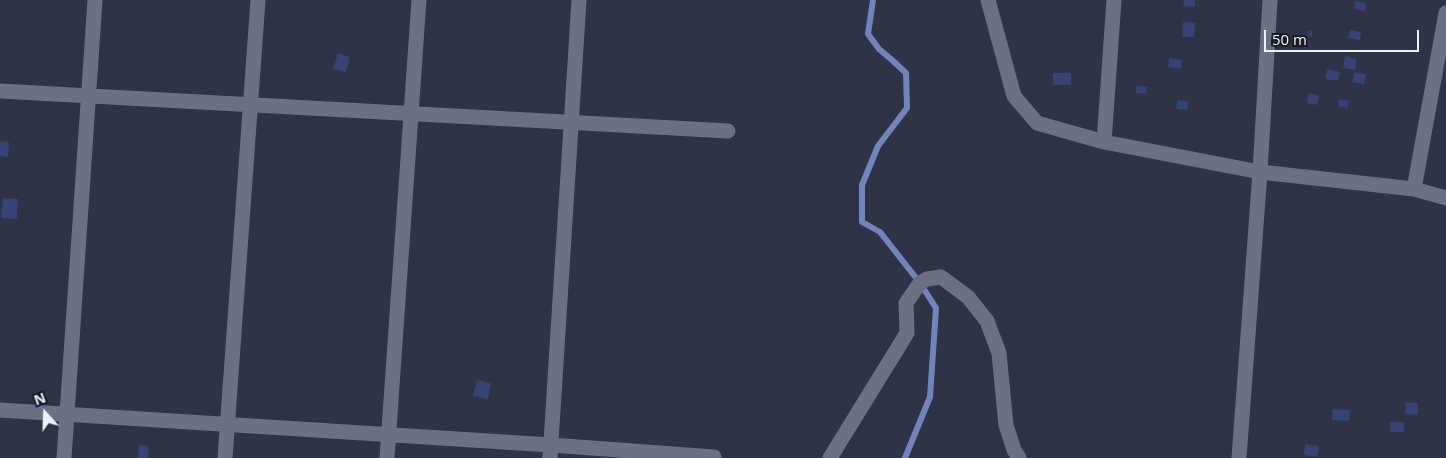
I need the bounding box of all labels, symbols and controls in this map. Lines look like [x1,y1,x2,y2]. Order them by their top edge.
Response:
scale bar [1266,20,1421,52]
text: 50 m [1272,29,1307,49]
north arrow [20,388,70,438]
text: N [31,388,48,409]

